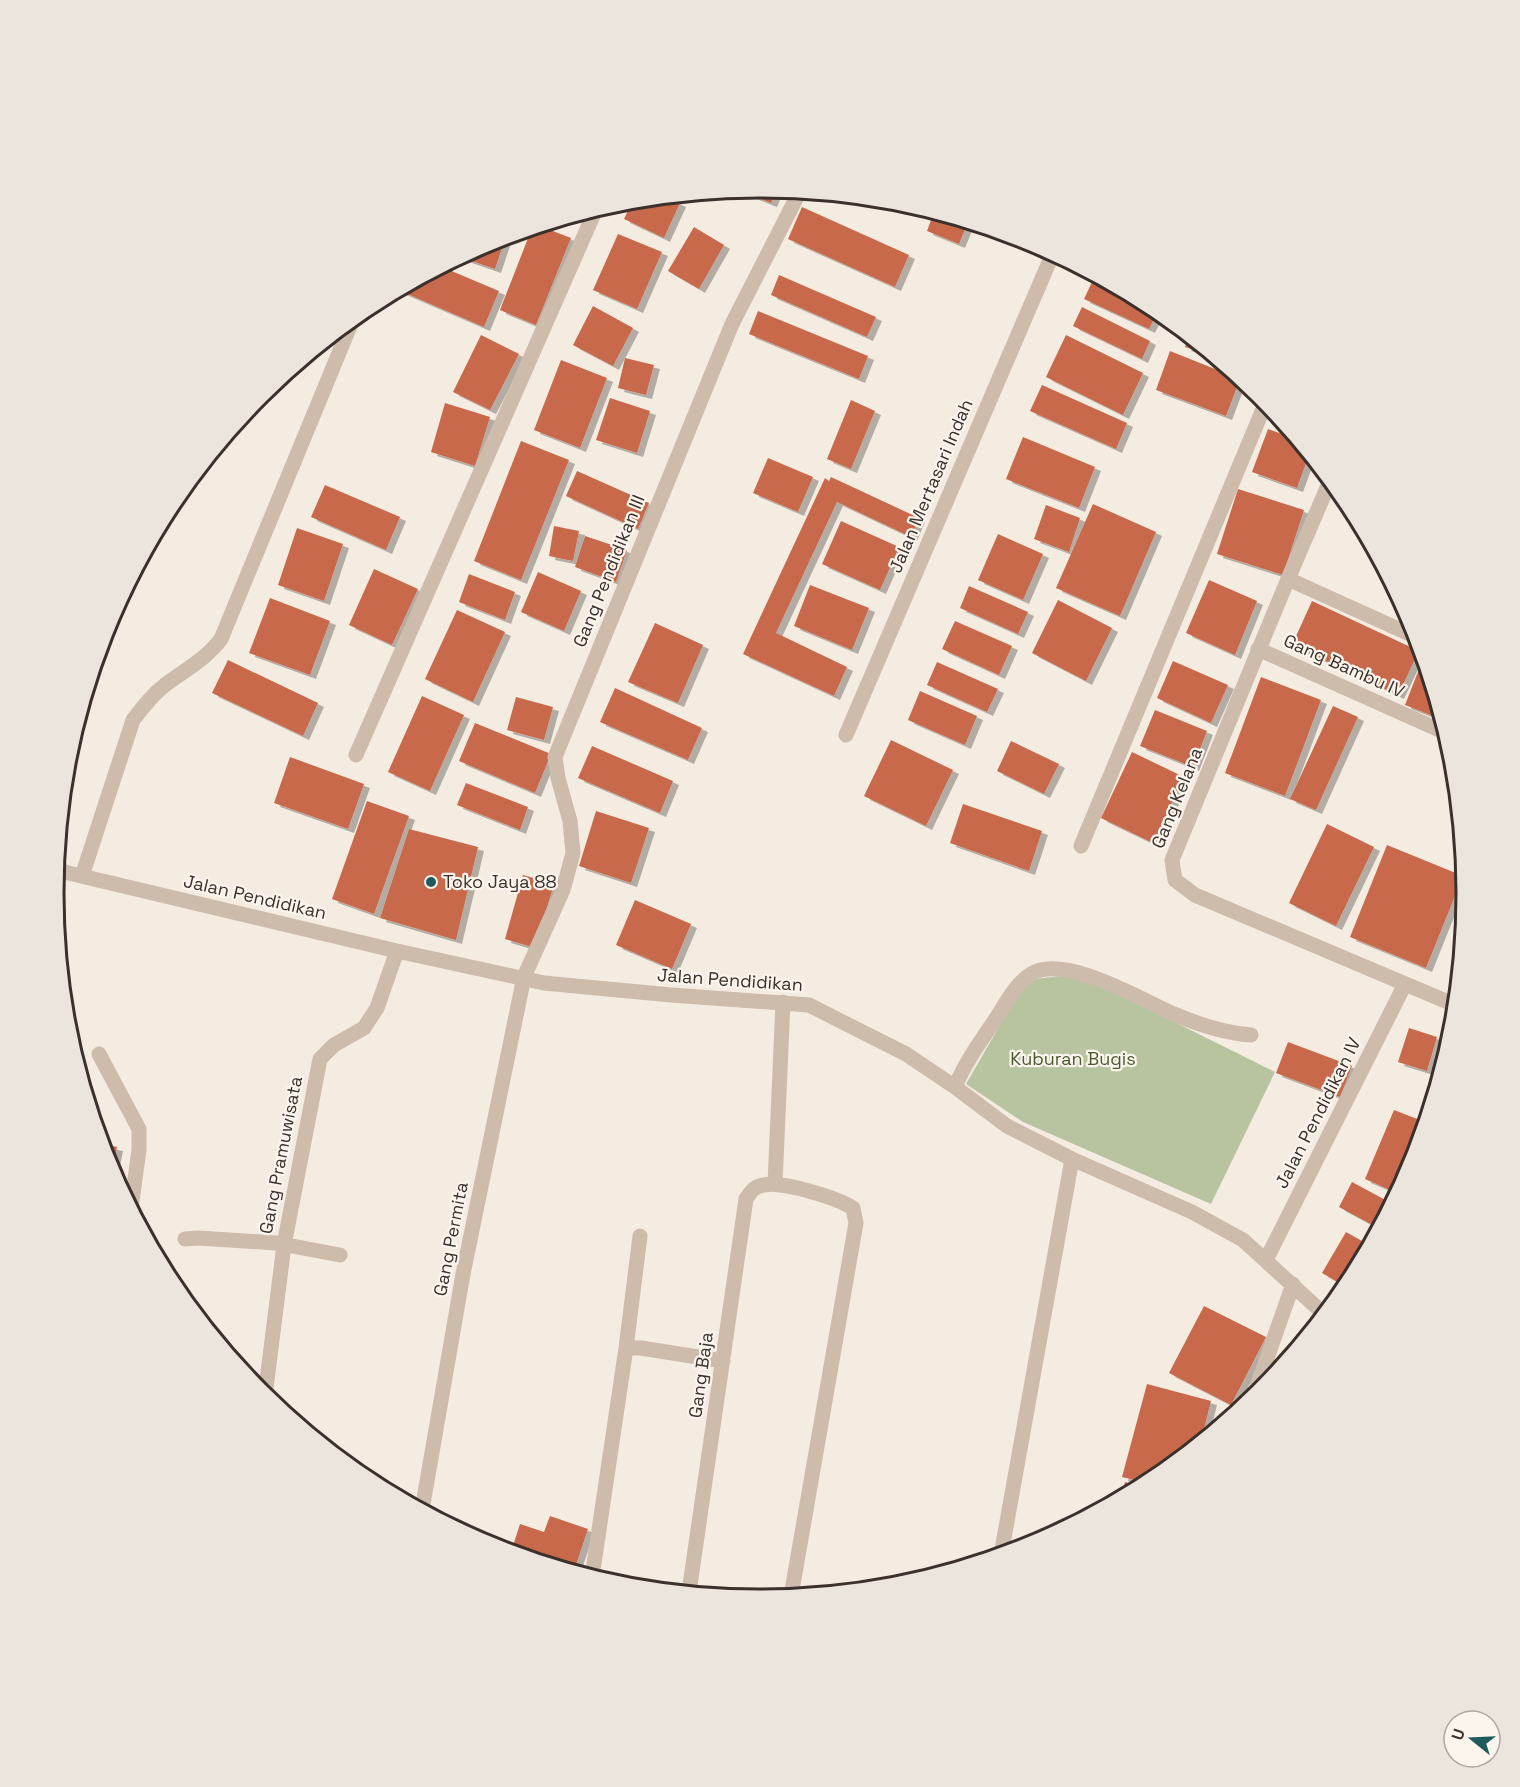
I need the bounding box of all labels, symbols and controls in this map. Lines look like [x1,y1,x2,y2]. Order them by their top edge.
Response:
street label: Jalan Mertasari Indah [884,395,978,576]
street label: Gang Pendidikan III [567,491,650,650]
street label: Gang Bambu IV [1280,629,1408,702]
street label: Gang Kelana [1146,744,1207,852]
street label: Jalan Pendidikan [181,869,329,924]
place label: Toko Jaya 88 [443,870,557,893]
marker: Toko Jaya 88 [424,875,438,889]
street label: Jalan Pendidikan [656,963,804,996]
street label: Jalan Pendidikan IV [1270,1033,1366,1192]
park label: Kuburan Bugis [1010,1047,1136,1070]
street label: Gang Pramuwisata [254,1074,307,1236]
street label: Gang Permita [428,1180,473,1298]
street label: Gang Baja [683,1331,718,1419]
north arrow [1442,1709,1502,1769]
text: U [1447,1726,1470,1743]

